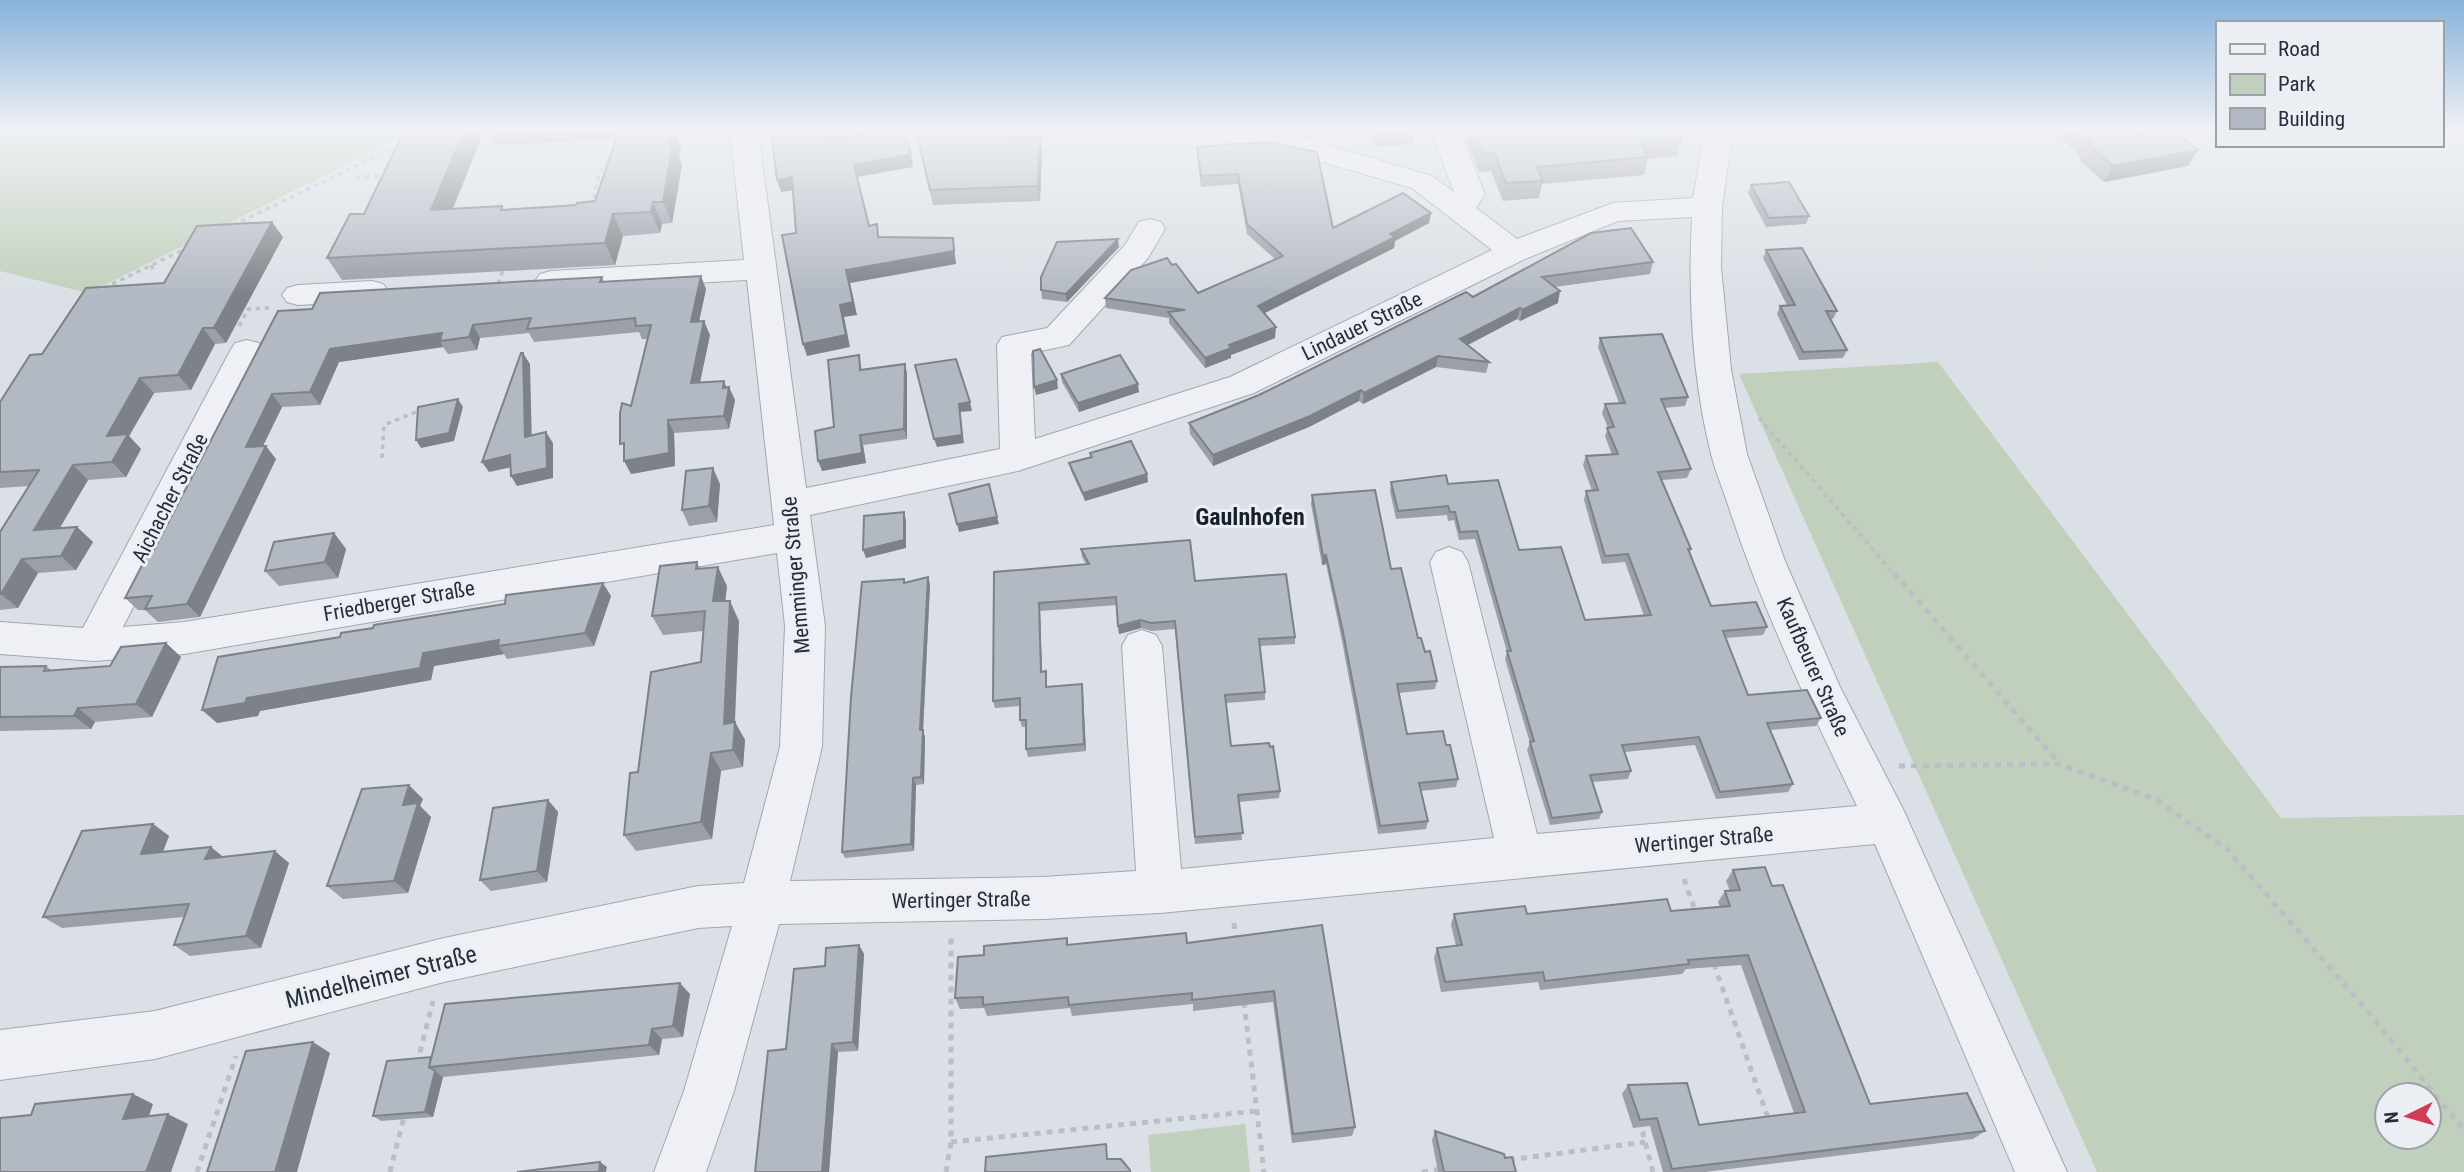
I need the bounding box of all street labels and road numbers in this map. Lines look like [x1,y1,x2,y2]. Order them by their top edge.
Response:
street label: Lindauer Straße [1298,287,1426,365]
street label: Aichacher Straße [127,429,213,567]
street label: Memminger Straße [777,495,815,655]
street label: Friedberger Straße [322,576,477,626]
street label: Kaufbeurer Straße [1772,594,1855,740]
street label: Wertinger Straße [1634,822,1774,858]
street label: Wertinger Straße [891,887,1031,913]
street label: Mindelheimer Straße [282,940,480,1014]

